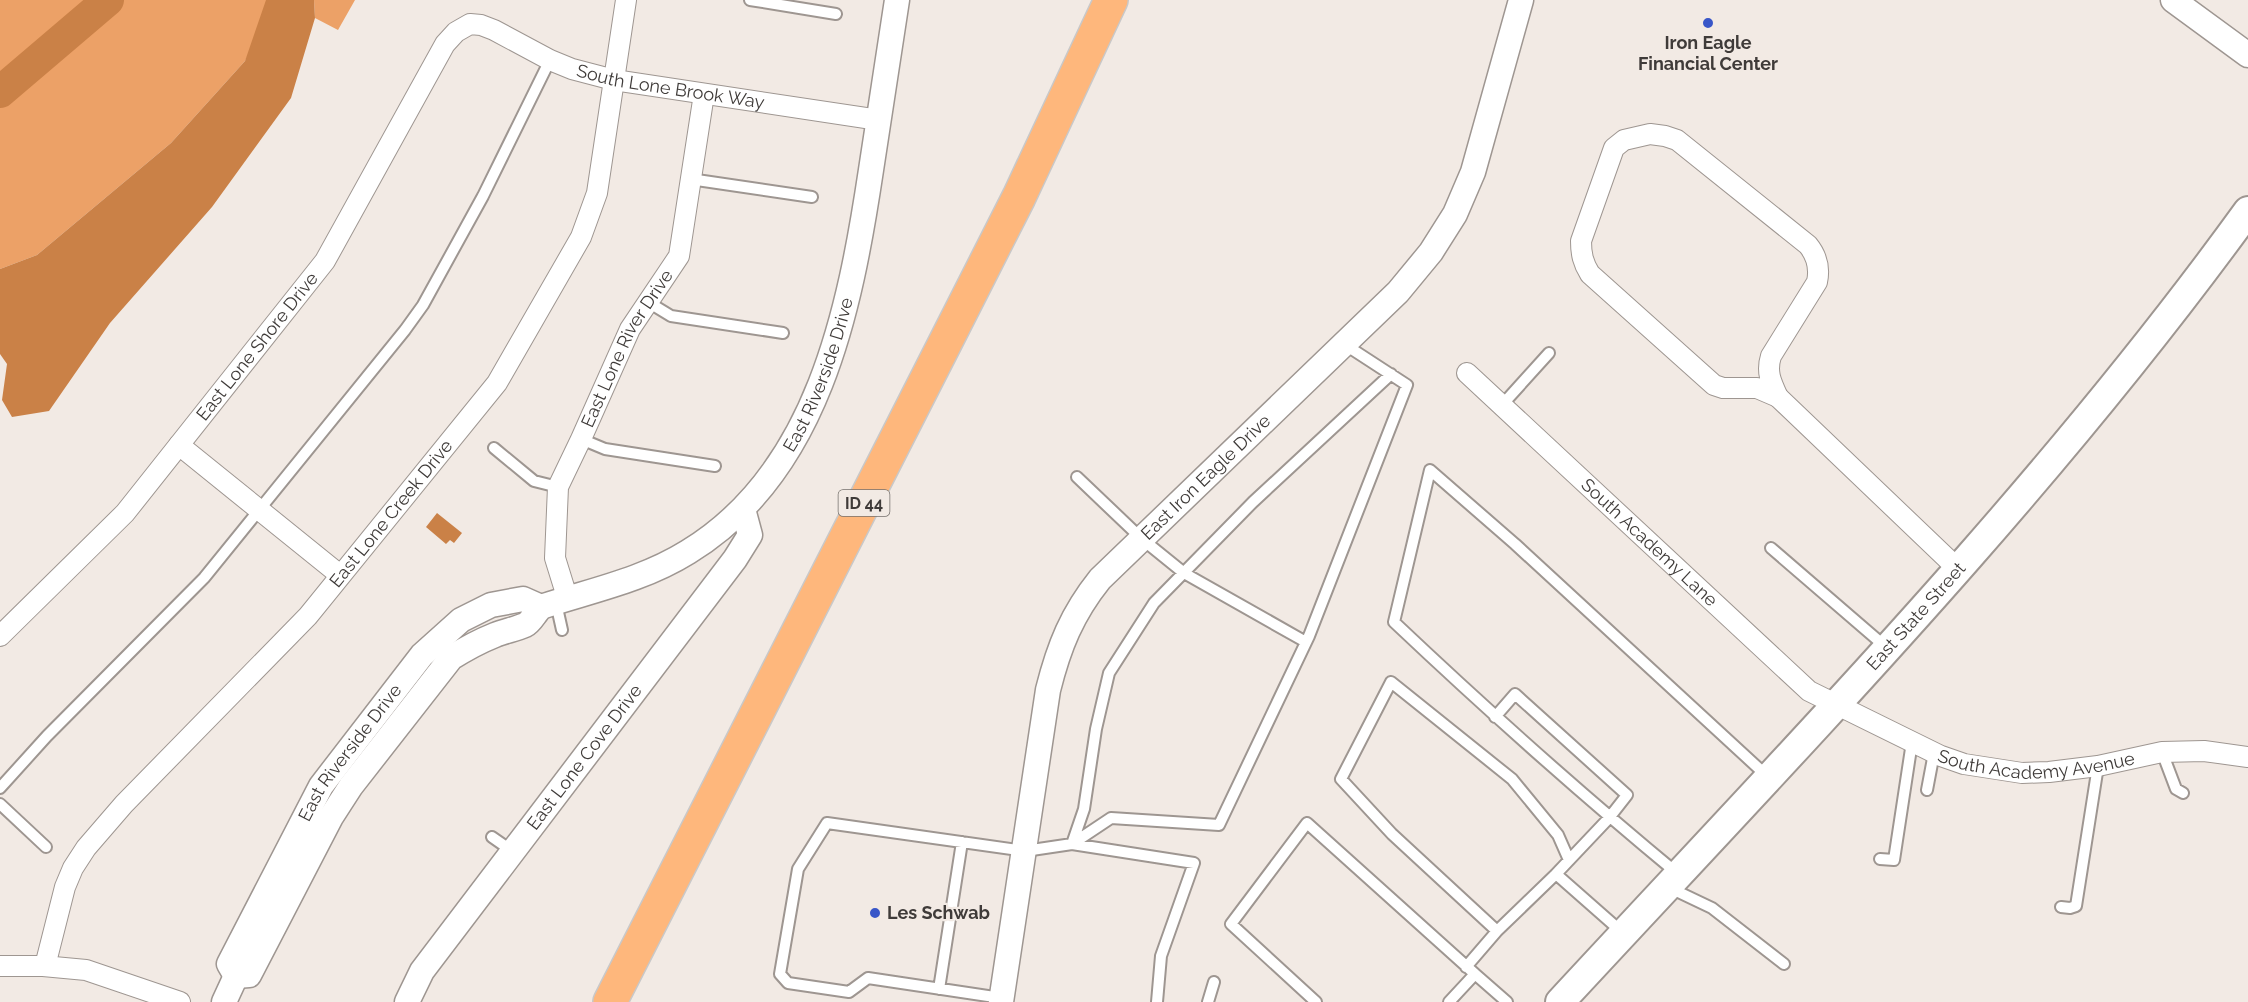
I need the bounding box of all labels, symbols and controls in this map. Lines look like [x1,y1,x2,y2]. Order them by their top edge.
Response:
marker: Iron Eagle Financial Center [1701,16,1715,30]
place label: Iron Eagle Financial Center [1638,32,1778,74]
street label: South Lone Brook Way [574,60,766,113]
street label: East Lone River Drive [577,265,677,430]
street label: East Lone Shore Drive [192,268,322,424]
street label: East Riverside Drive [778,295,857,455]
street label: East Iron Eagle Drive [1136,410,1275,544]
street label: East Lone Creek Drive [325,435,457,591]
street label: South Academy Lane [1577,474,1722,611]
road number: ID 44 [838,490,890,516]
street label: East State Street [1862,558,1969,674]
street label: East Riverside Drive [294,679,406,825]
street label: East Lone Cove Drive [522,680,646,834]
street label: South Academy Avenue [1935,745,2137,783]
place label: Les Schwab [887,902,990,923]
marker: Les Schwab [868,906,882,920]

